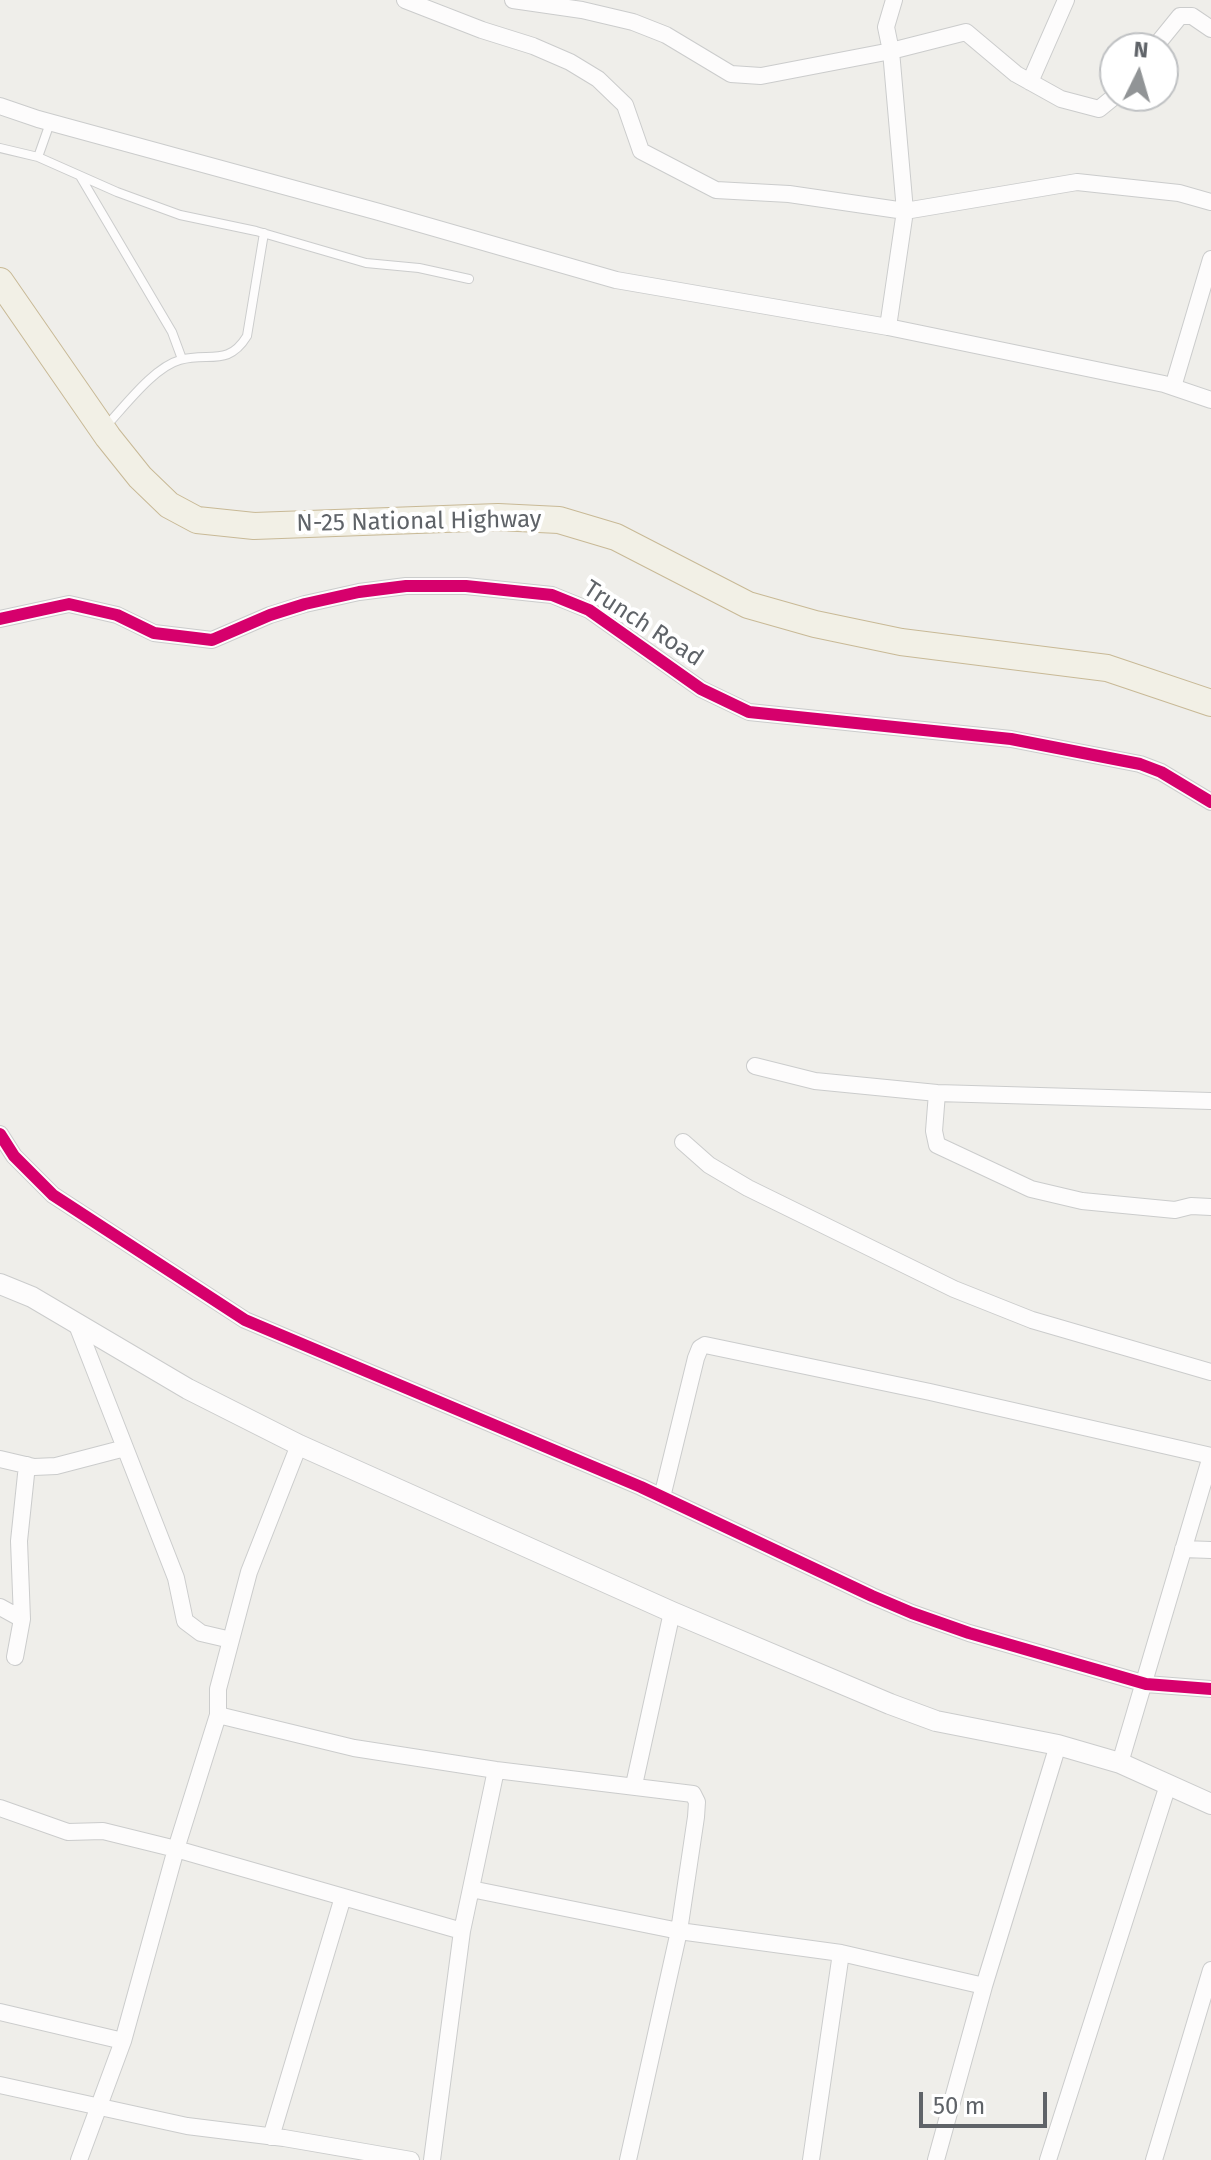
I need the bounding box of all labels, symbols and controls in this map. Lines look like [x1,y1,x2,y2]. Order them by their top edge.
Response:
north arrow [1099,32,1179,112]
text: N [1133,36,1149,64]
street label: N-25 National Highway [296,505,542,539]
street label: Trunch Road [578,575,708,673]
scale bar [923,2076,1051,2126]
text: 50 m [933,2092,985,2120]

